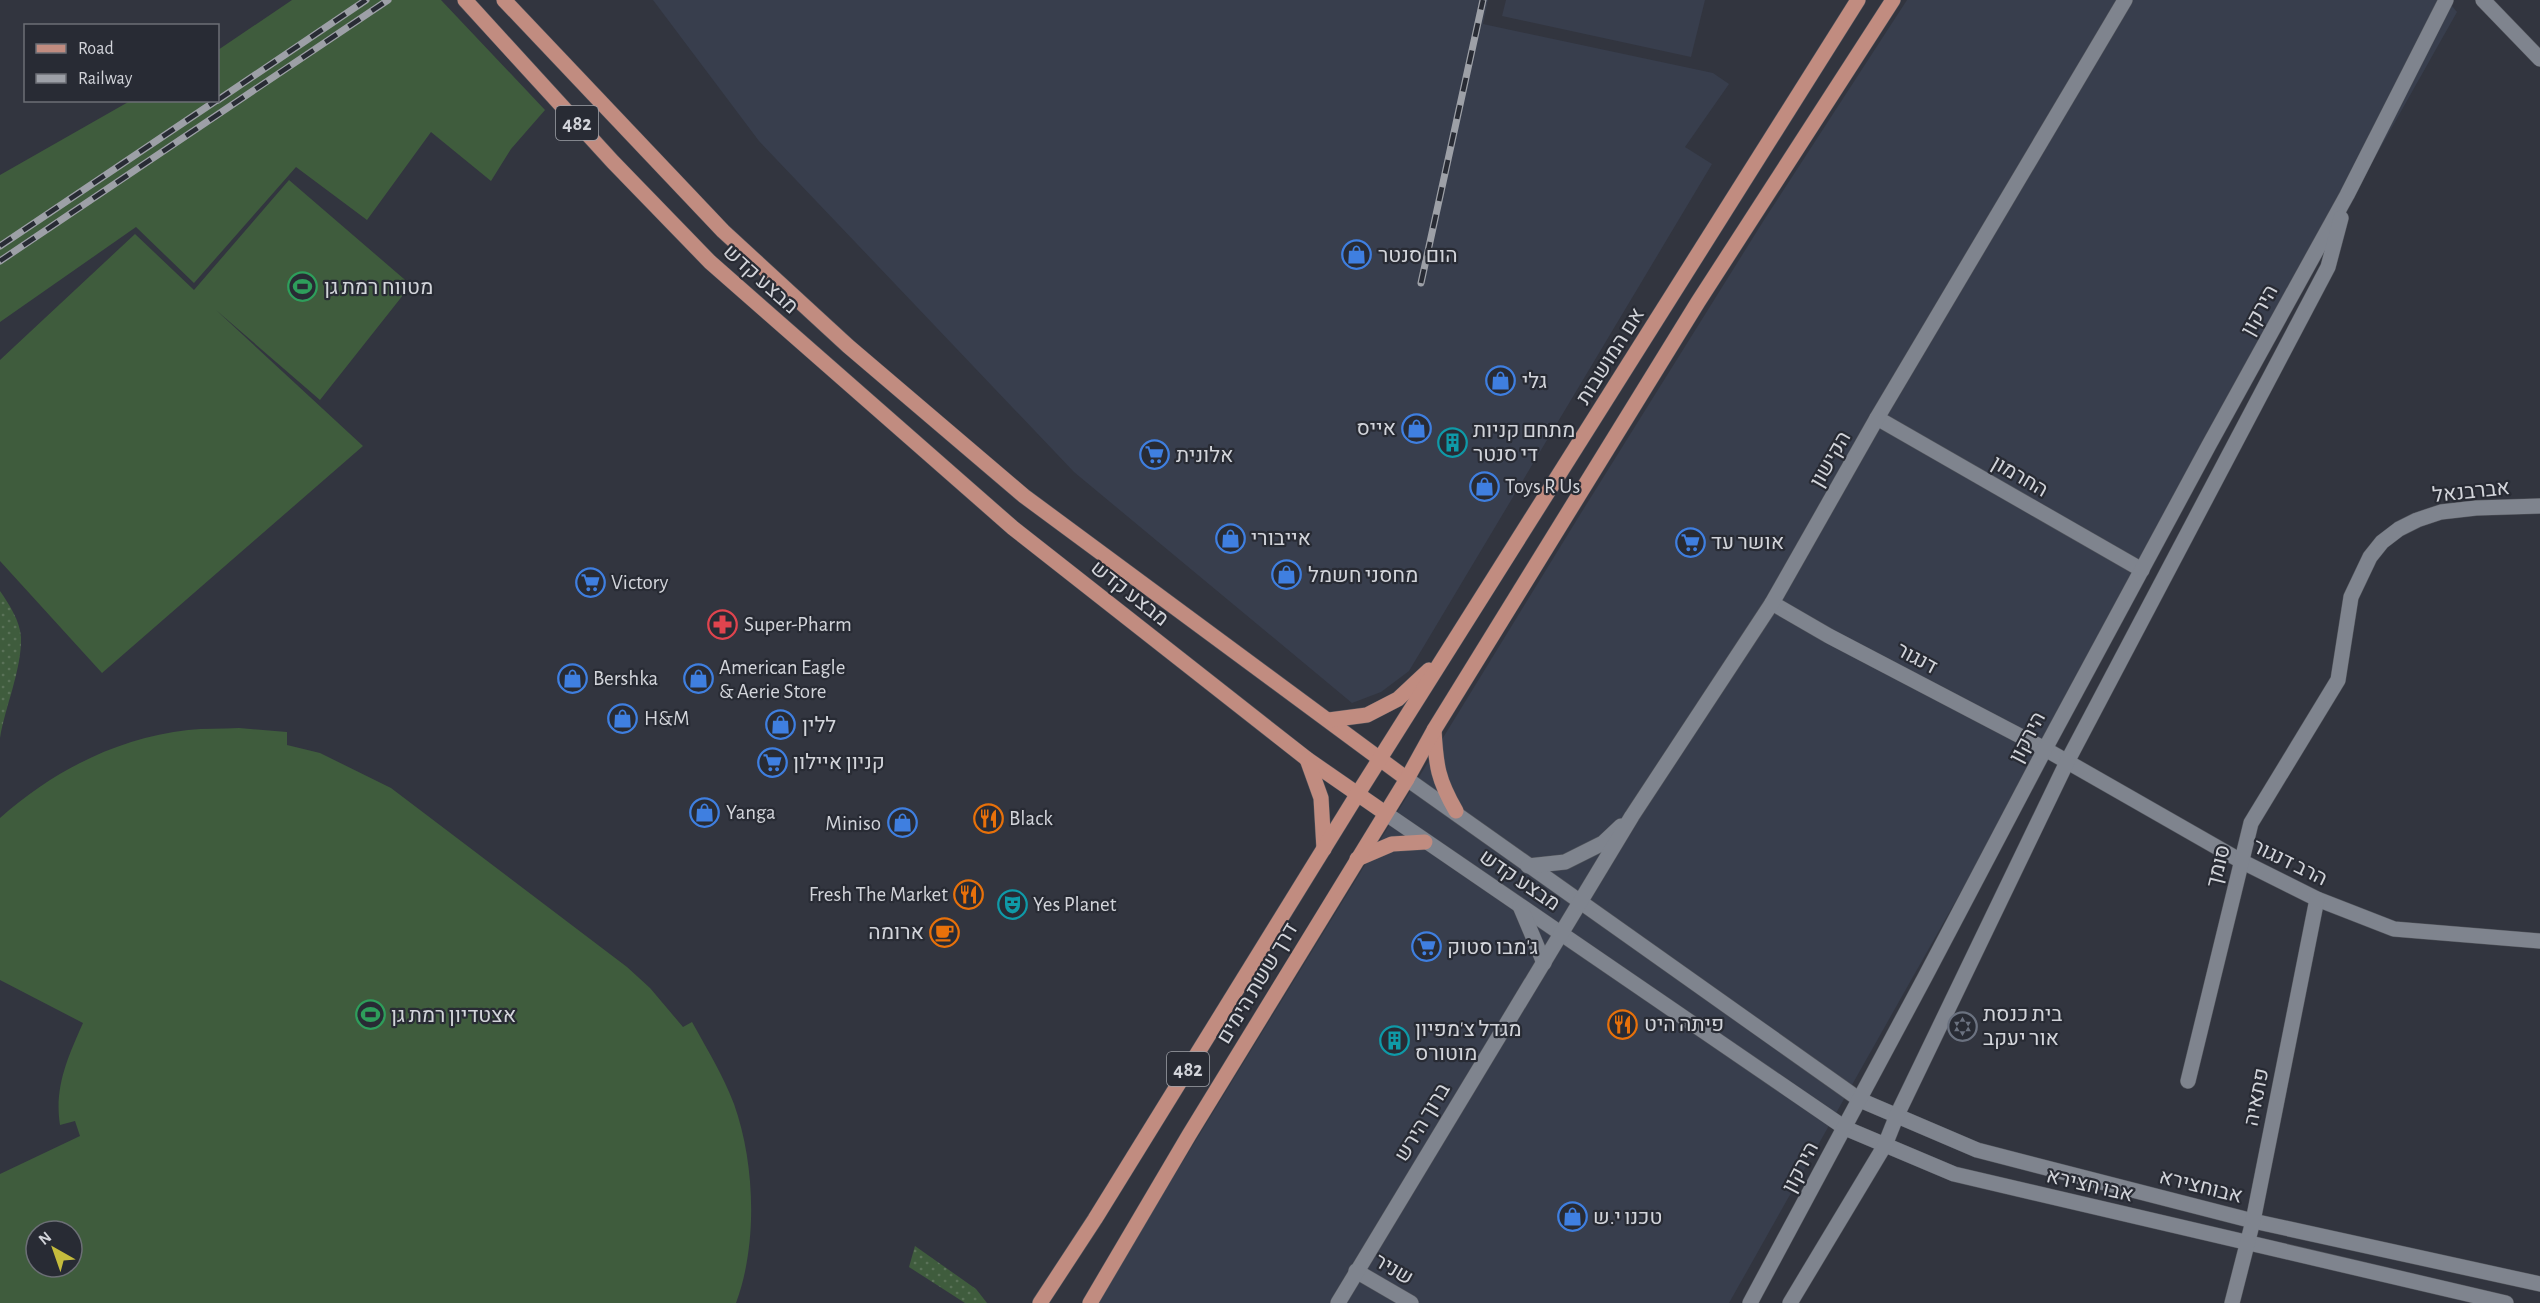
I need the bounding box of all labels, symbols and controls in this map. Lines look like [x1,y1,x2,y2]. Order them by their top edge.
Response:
legend [24,24,219,102]
text: Road [78,40,114,58]
text: Railway [78,70,133,88]
road number: 482 [556,106,598,140]
shop icon: הום סנטר [1341,239,1373,271]
street label: מבצע קדש [719,241,802,318]
place label: הום סנטר [1378,245,1458,266]
sports icon: מטווח רמת גן [287,271,319,303]
place label: מטווח רמת גן [324,277,433,298]
street label: הירקון [2237,281,2282,339]
street label: אם המושבות [1573,304,1648,408]
shop icon: גלי [1485,365,1517,397]
place label: גלי [1522,371,1547,392]
shop icon: אייס [1401,412,1433,444]
place label: אייס [1356,418,1396,439]
place label: מתחם קניות די סנטר [1473,420,1575,465]
building icon: מתחם קניות די סנטר [1436,426,1468,458]
street label: הקישון [1806,428,1855,491]
supermarket icon: אלונית [1139,439,1171,471]
place label: אלונית [1176,445,1234,466]
street label: החרמון [1988,452,2051,501]
shop icon: Toys R Us [1468,470,1500,502]
place label: Toys R Us [1505,476,1580,497]
street label: אברבנאל [2431,477,2511,506]
shop icon: אייבורי [1214,522,1246,554]
supermarket icon: אושר עד [1674,526,1706,558]
place label: אייבורי [1251,528,1311,549]
place label: אושר עד [1711,532,1784,553]
street label: מבצע קדש [1087,557,1172,630]
shop icon: מחסני חשמל [1271,559,1303,591]
place label: מחסני חשמל [1308,565,1418,586]
supermarket icon: Victory [574,566,606,598]
place label: Victory [611,572,669,593]
pharmacy icon: Super-Pharm [707,608,739,640]
place label: Super-Pharm [744,614,852,635]
street label: דנגור [1893,639,1941,678]
place label: American Eagle & Aerie Store [719,657,845,702]
shop icon: Bershka [556,662,588,694]
shop icon: American Eagle & Aerie Store [682,663,714,695]
place label: Bershka [593,668,658,689]
shop icon: H&M [607,702,639,734]
place label: H&M [644,708,690,729]
street label: הירקון [2005,708,2049,766]
shop icon: ללין [765,709,797,741]
place label: ללין [802,715,836,736]
supermarket icon: קניון איילון [756,746,788,778]
place label: קניון איילון [793,752,885,773]
shop icon: Yanga [689,796,721,828]
place label: Yanga [726,802,776,823]
restaurant icon: Black [972,802,1004,834]
shop icon: Miniso [886,807,918,839]
place label: Black [1009,808,1053,829]
place label: Miniso [825,813,881,834]
street label: הרב דנגור [2249,835,2330,890]
street label: סומך [2203,843,2234,890]
street label: מבצע קדש [1476,846,1564,915]
restaurant icon: Fresh The Market [953,878,985,910]
place label: Fresh The Market [809,884,948,905]
theatre icon: Yes Planet [996,888,1028,920]
place label: Yes Planet [1033,894,1117,915]
cafe icon: ארומה [929,916,961,948]
street label: דרך ששת הימים [1213,919,1302,1047]
place label: ארומה [868,922,924,943]
supermarket icon: ג'מבו סטוק [1410,931,1442,963]
place label: ג'מבו סטוק [1447,937,1538,958]
sports icon: אצטדיון רמת גן [354,999,386,1031]
place label: בית כנסת אור יעקב [1983,1004,2062,1049]
place label: אצטדיון רמת גן [391,1005,516,1026]
restaurant icon: פיתה היט [1607,1008,1639,1040]
synagogue icon: בית כנסת אור יעקב [1946,1010,1978,1042]
place label: פיתה היט [1644,1014,1724,1035]
place label: מגדל צ'מפיון מוטורס [1415,1019,1522,1064]
building icon: מגדל צ'מפיון מוטורס [1378,1025,1410,1057]
road number: 482 [1167,1052,1209,1086]
street label: פתאיה [2241,1066,2272,1128]
street label: ברוך הירש [1391,1080,1454,1165]
street label: הירקון [1778,1138,1822,1196]
street label: אבו חצירא [2044,1165,2135,1206]
street label: אבוחצירא [2157,1166,2245,1207]
shop icon: טכנו י.ש [1556,1201,1588,1233]
place label: טכנו י.ש [1593,1207,1662,1228]
north arrow [24,1219,84,1279]
text: N [36,1229,54,1248]
street label: שניר [1371,1250,1417,1289]

